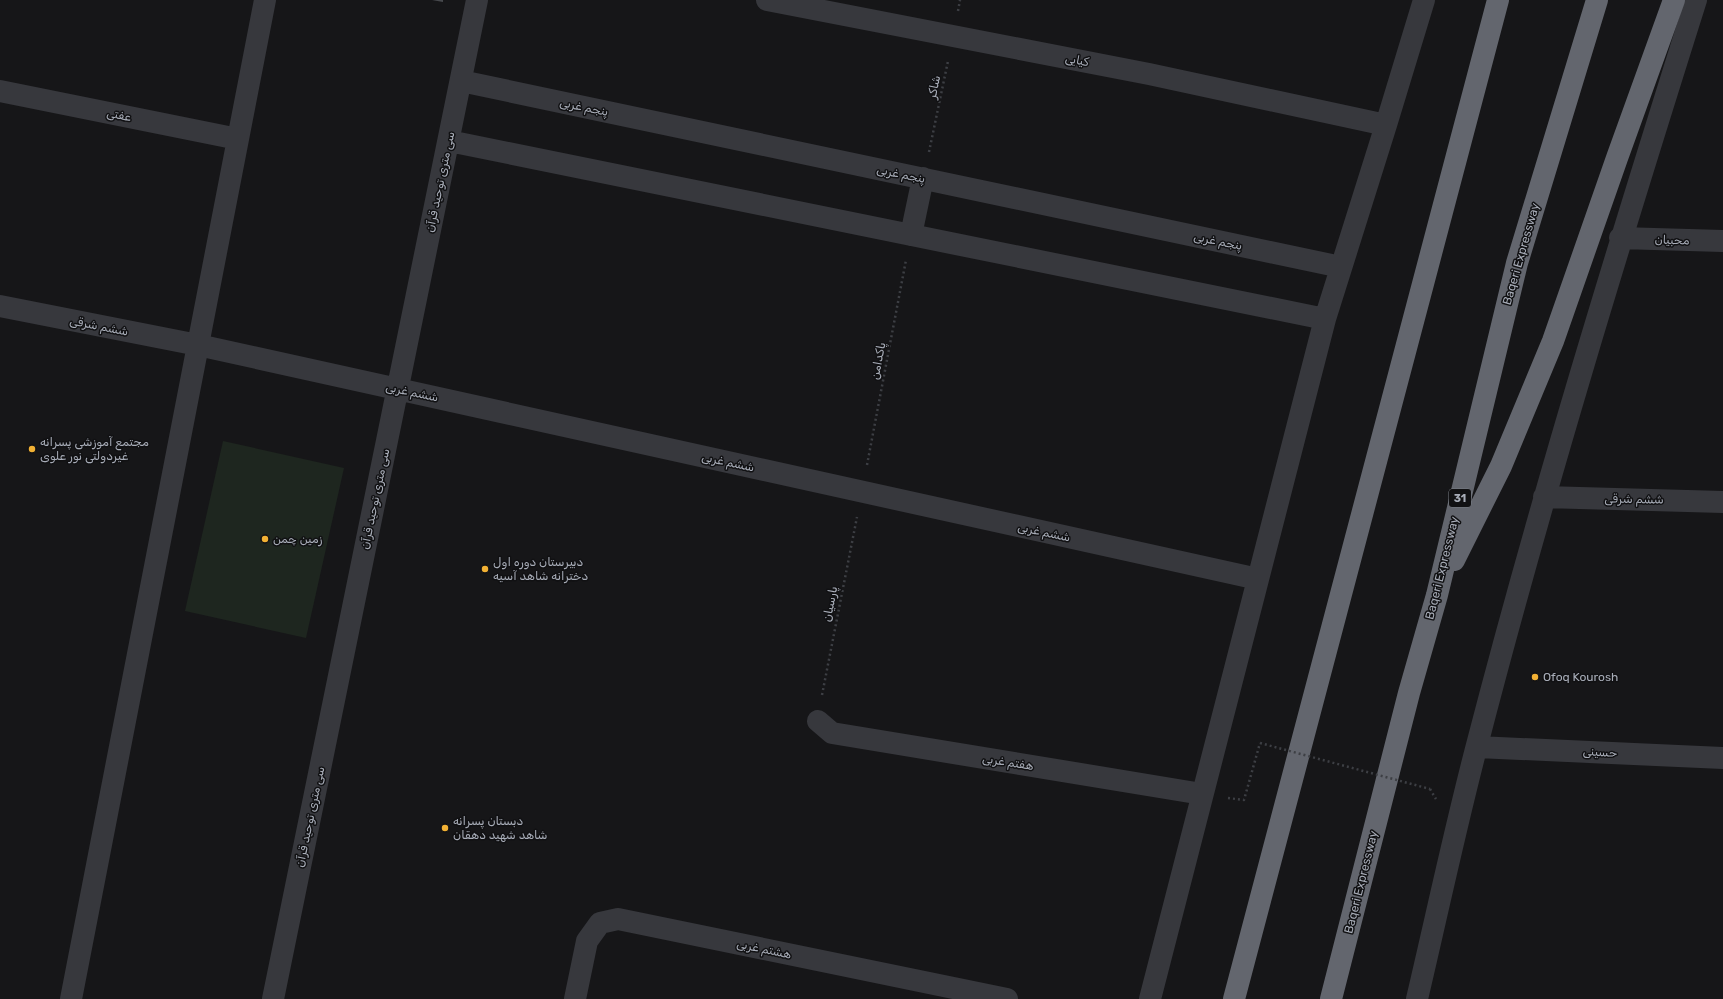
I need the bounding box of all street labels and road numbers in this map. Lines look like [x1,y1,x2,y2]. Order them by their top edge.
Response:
street label: کیایی [1064,51,1091,70]
street label: شاکر [924,74,944,101]
street label: پنجم غربی [558,95,610,120]
street label: عفتی [105,106,133,125]
street label: سی متری توحید قرآن [422,130,459,234]
street label: پنجم غربی [875,162,927,187]
street label: Baqeri Expressway [1500,201,1542,307]
street label: پنجم غربی [1192,229,1244,254]
street label: محبیان [1654,232,1690,248]
street label: ششم شرقی [68,313,130,340]
street label: پاکدامن [868,341,889,381]
street label: ششم غربی [384,380,440,405]
street label: سی متری توحید قرآن [357,447,394,551]
street label: ششم غربی [700,450,756,475]
road number: 31 [1449,489,1471,507]
street label: ششم شرقی [1604,491,1664,508]
street label: Baqeri Expressway [1422,515,1462,621]
street label: ششم غربی [1016,520,1072,545]
street label: پارسیان [820,585,841,623]
street label: حسینی [1582,744,1618,761]
street label: هفتم غربی [981,751,1035,774]
street label: سی متری توحید قرآن [292,765,329,869]
street label: Baqeri Expressway [1341,829,1381,935]
street label: هشتم غربی [735,936,793,963]

